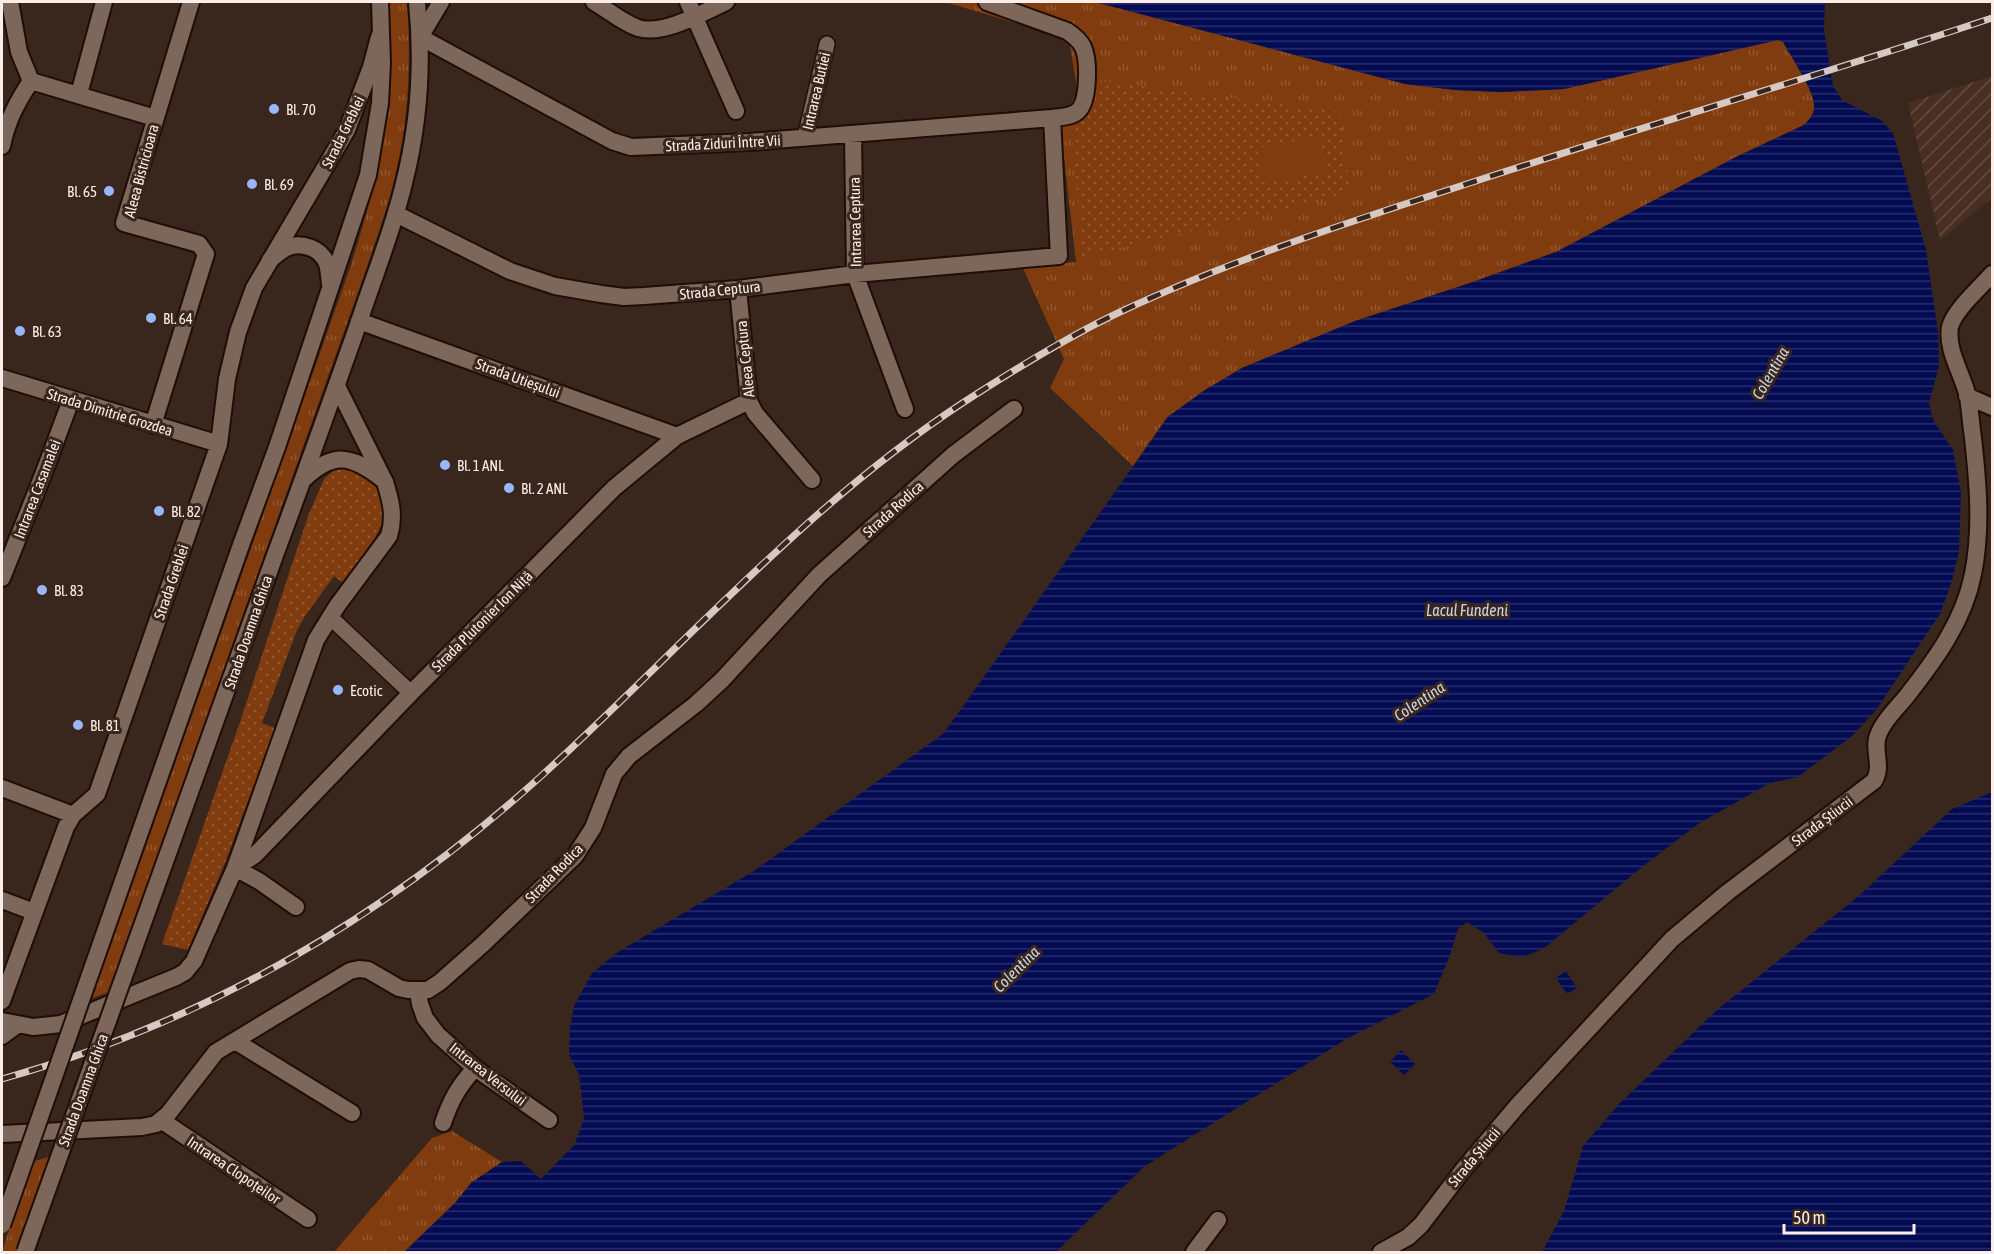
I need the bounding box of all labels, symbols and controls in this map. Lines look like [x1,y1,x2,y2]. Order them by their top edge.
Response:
street label: Intrarea Butiei [799,51,833,131]
street label: Strada Greblei [318,93,368,171]
place label: Bl. 70 [286,101,316,118]
marker: Bl. 70 [267,102,281,116]
street label: Aleea Bistricioara [120,122,162,220]
street label: Strada Ziduri Între Vii [665,131,781,155]
place label: Bl. 69 [264,176,294,193]
marker: Bl. 69 [245,177,259,191]
street label: Intrarea Ceptura [846,177,864,267]
place label: Bl. 65 [67,183,97,200]
marker: Bl. 65 [102,184,116,198]
street label: Strada Ceptura [679,277,761,303]
place label: Bl. 64 [163,310,193,327]
marker: Bl. 64 [144,311,158,325]
street label: Aleea Ceptura [733,320,757,398]
place label: Bl. 63 [32,323,62,340]
marker: Bl. 63 [13,324,27,338]
water label: Colentina [1748,343,1792,402]
street label: Strada Utieșului [474,355,562,401]
street label: Strada Dimitrie Grozdea [45,385,175,439]
street label: Intrarea Casamalei [10,437,64,541]
place label: Bl. 1 ANL [457,457,504,474]
marker: Bl. 1 ANL [438,458,452,472]
street label: Strada Rodica [859,477,927,541]
place label: Bl. 2 ANL [521,480,568,497]
marker: Bl. 2 ANL [502,481,516,495]
place label: Bl. 82 [171,503,201,520]
marker: Bl. 82 [152,504,166,518]
street label: Strada Greblei [150,542,192,622]
street label: Strada Plutonier Ion Niță [428,567,536,675]
street label: Strada Doamna Ghica [221,573,275,691]
place label: Bl. 83 [54,582,84,599]
marker: Bl. 83 [35,583,49,597]
water label: Lacul Fundeni [1426,601,1508,619]
water label: Colentina [1390,677,1448,724]
place label: Ecotic [350,682,383,699]
marker: Ecotic [331,683,345,697]
place label: Bl. 81 [90,717,120,734]
marker: Bl. 81 [71,718,85,732]
street label: Strada Știucii [1788,793,1856,849]
street label: Strada Rodica [522,840,586,906]
water label: Colentina [989,942,1043,996]
street label: Strada Doamna Ghica [55,1031,111,1149]
street label: Intrarea Versului [446,1039,530,1109]
street label: Strada Știucii [1444,1124,1504,1190]
street label: Intrarea Clopoțeilor [184,1133,284,1208]
scale bar [1784,1197,1914,1235]
text: 50 m [1793,1207,1825,1228]

